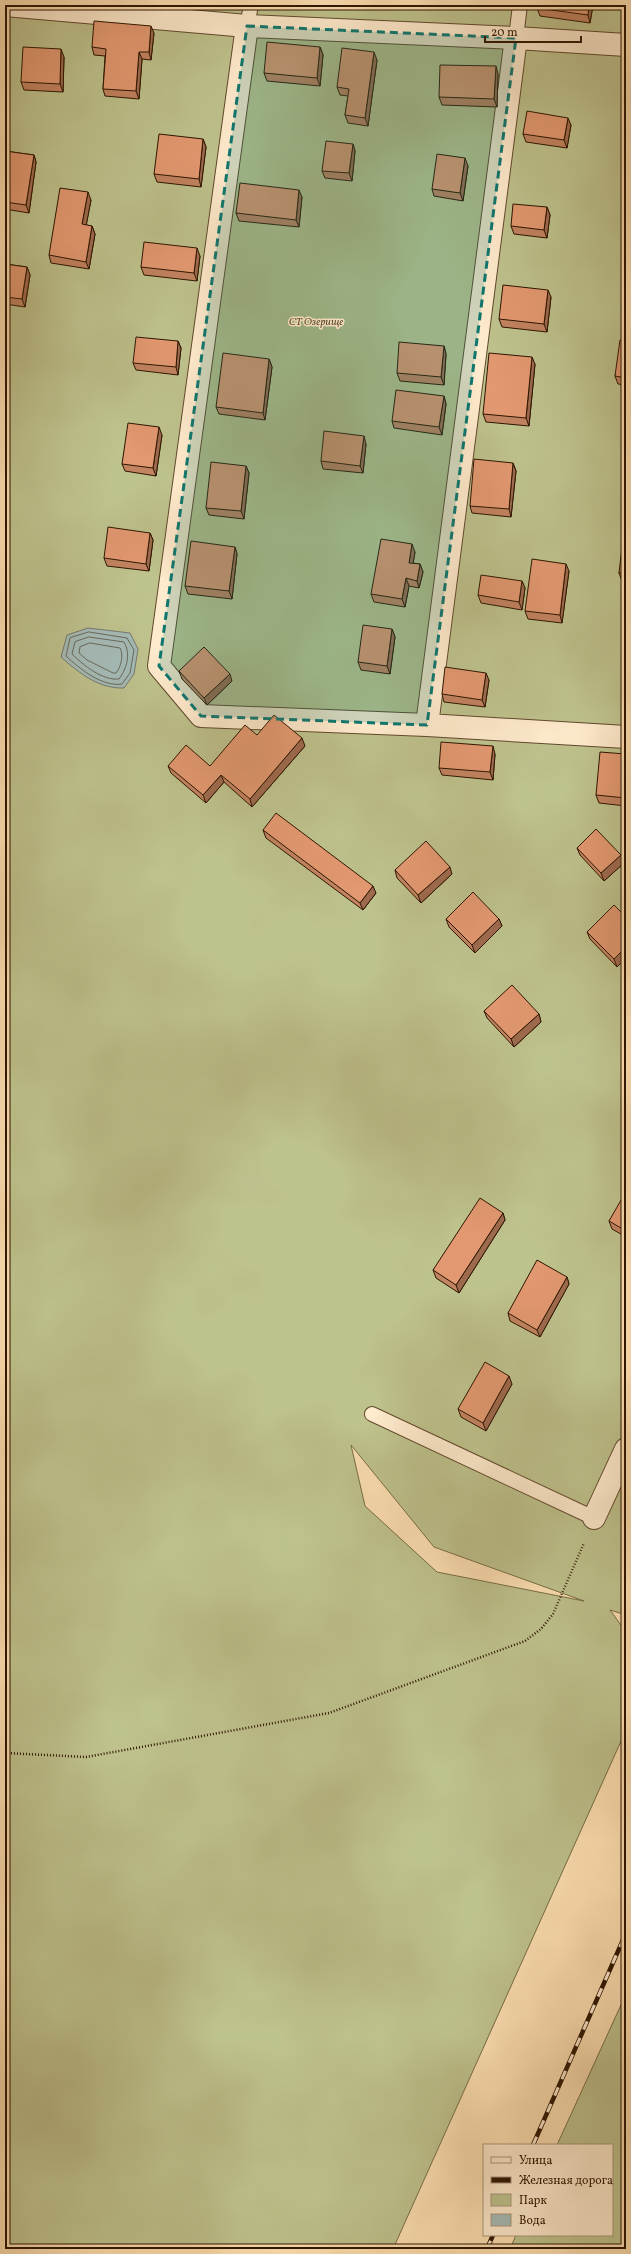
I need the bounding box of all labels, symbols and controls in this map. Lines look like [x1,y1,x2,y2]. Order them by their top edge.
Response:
scale bar [485,18,581,44]
text: 20 m [491,25,518,41]
park label: СТ Озерище [289,315,343,330]
legend [483,2144,613,2236]
text: Улица [519,2153,552,2169]
text: Железная дорога [519,2173,613,2189]
text: Парк [519,2193,547,2209]
text: Вода [519,2213,546,2229]

